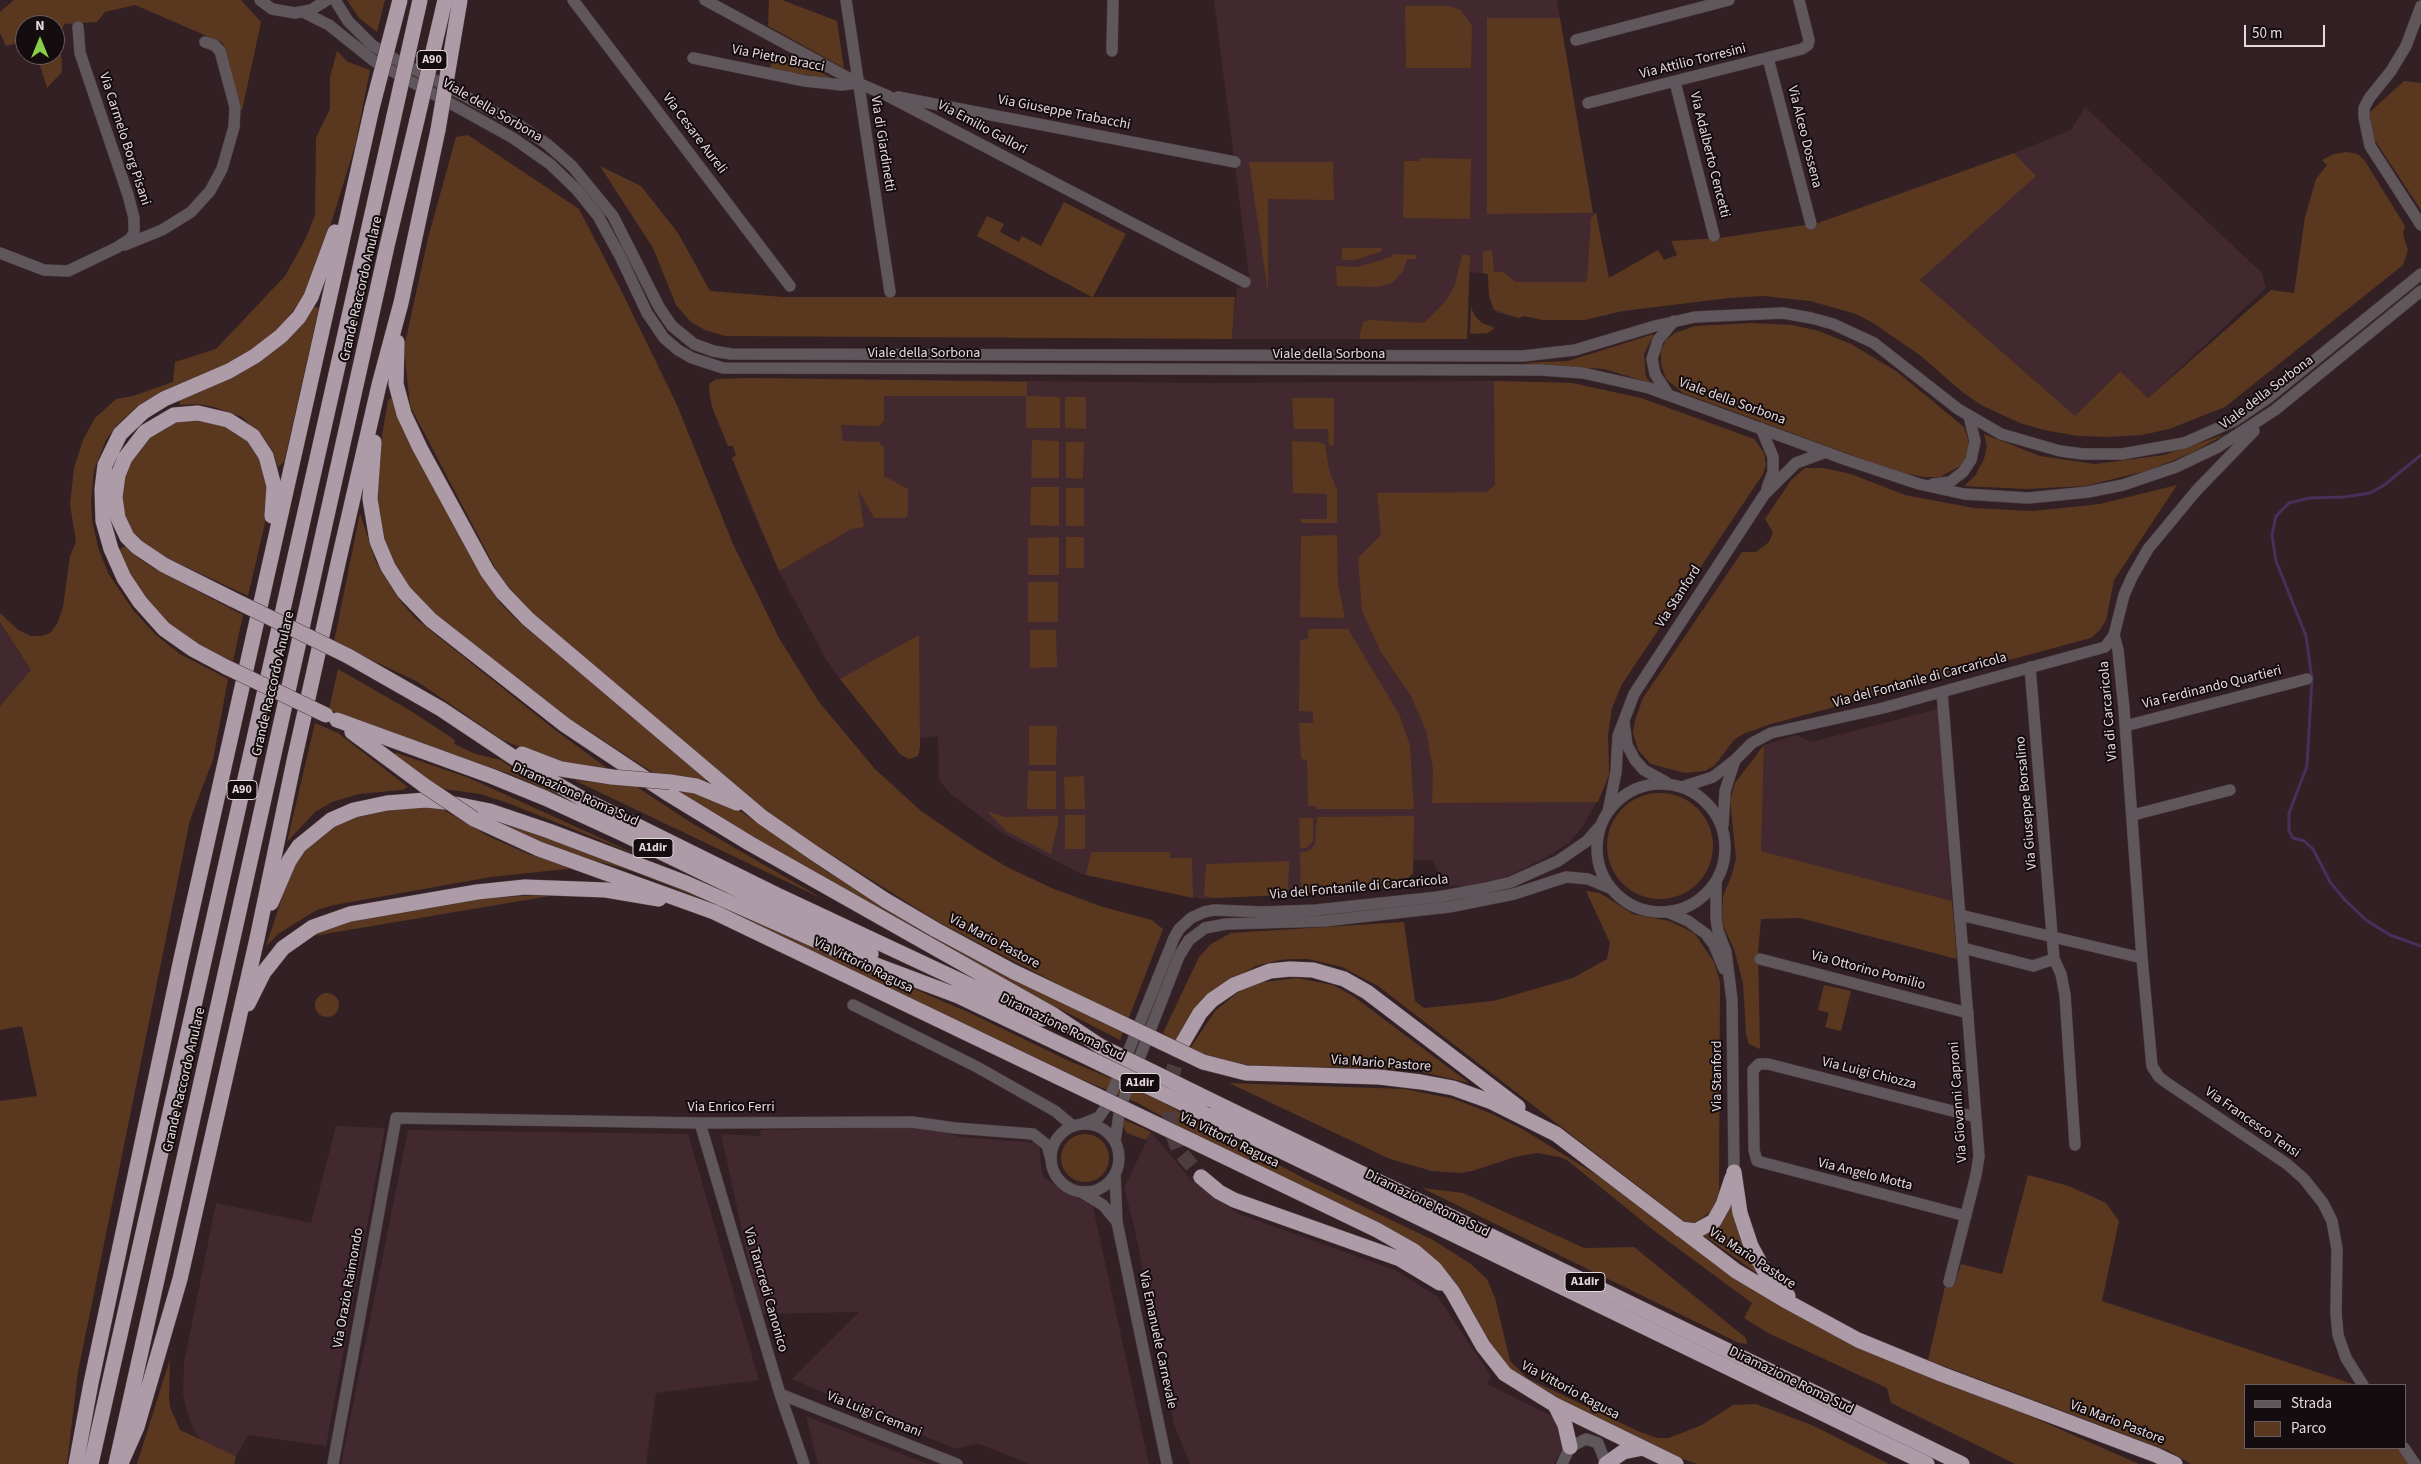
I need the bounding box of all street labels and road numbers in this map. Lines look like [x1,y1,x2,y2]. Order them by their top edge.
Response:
street label: Via Attilio Torresini [1638,41,1748,83]
street label: Via Pietro Bracci [730,42,826,76]
road number: A90 [417,50,447,70]
street label: Via Carmelo Borg Pisani [95,70,153,208]
street label: Viale della Sorbona [439,76,545,146]
street label: Via Alceo Dossena [1783,84,1825,190]
street label: Via Cesare Aureli [658,90,730,178]
street label: Via Adalberto Cencetti [1685,90,1733,220]
street label: Via Giuseppe Trabacchi [996,92,1132,134]
street label: Via di Giardinetti [866,95,898,193]
street label: Via Emilio Gallori [934,97,1030,159]
street label: Grande Raccordo Anulare [337,215,387,363]
street label: Viale della Sorbona [868,346,980,362]
street label: Viale della Sorbona [1273,347,1385,363]
street label: Viale della Sorbona [2217,352,2317,434]
street label: Viale della Sorbona [1676,375,1788,429]
street label: Via Stanford [1653,563,1705,631]
street label: Grande Raccordo Anulare [249,610,299,758]
street label: Via del Fontanile di Carcaricola [1831,650,2009,712]
street label: Via di Carcaricola [2096,660,2122,762]
street label: Via Ferdinando Quartieri [2141,663,2283,713]
street label: Via Giuseppe Borsalino [2013,735,2041,871]
street label: Diramazione Roma Sud [509,760,641,830]
road number: A90 [227,780,257,800]
road number: A1dir [633,838,673,858]
street label: Via del Fontanile di Carcaricola [1269,872,1449,904]
street label: Via Mario Pastore [946,911,1042,973]
street label: Via Vittorio Ragusa [810,935,916,997]
street label: Via Ottorino Pomilio [1809,948,1927,994]
street label: Diramazione Roma Sud [997,991,1127,1065]
street label: Grande Raccordo Anulare [160,1006,210,1154]
street label: Via Stanford [1710,1041,1726,1111]
street label: Via Giovanni Caproni [1946,1041,1972,1163]
street label: Via Mario Pastore [1330,1052,1432,1076]
street label: Via Luigi Chiozza [1820,1054,1918,1094]
road number: A1dir [1120,1074,1160,1092]
street label: Via Francesco Tensi [2201,1084,2303,1162]
street label: Via Enrico Ferri [687,1100,775,1116]
street label: Via Vittorio Ragusa [1176,1110,1282,1172]
street label: Via Angelo Motta [1816,1155,1914,1195]
street label: Diramazione Roma Sud [1362,1167,1492,1241]
street label: Via Mario Pastore [1705,1225,1799,1293]
street label: Via Tancredi Canonico [739,1226,791,1354]
street label: Via Orazio Raimondo [330,1227,368,1349]
street label: Via Emanuele Carnevale [1134,1270,1180,1410]
road number: A1dir [1565,1272,1605,1291]
street label: Diramazione Roma Sud [1726,1344,1856,1418]
street label: Via Vittorio Ragusa [1518,1358,1622,1424]
street label: Via Luigi Cremani [824,1388,924,1442]
street label: Via Mario Pastore [2067,1397,2167,1449]

